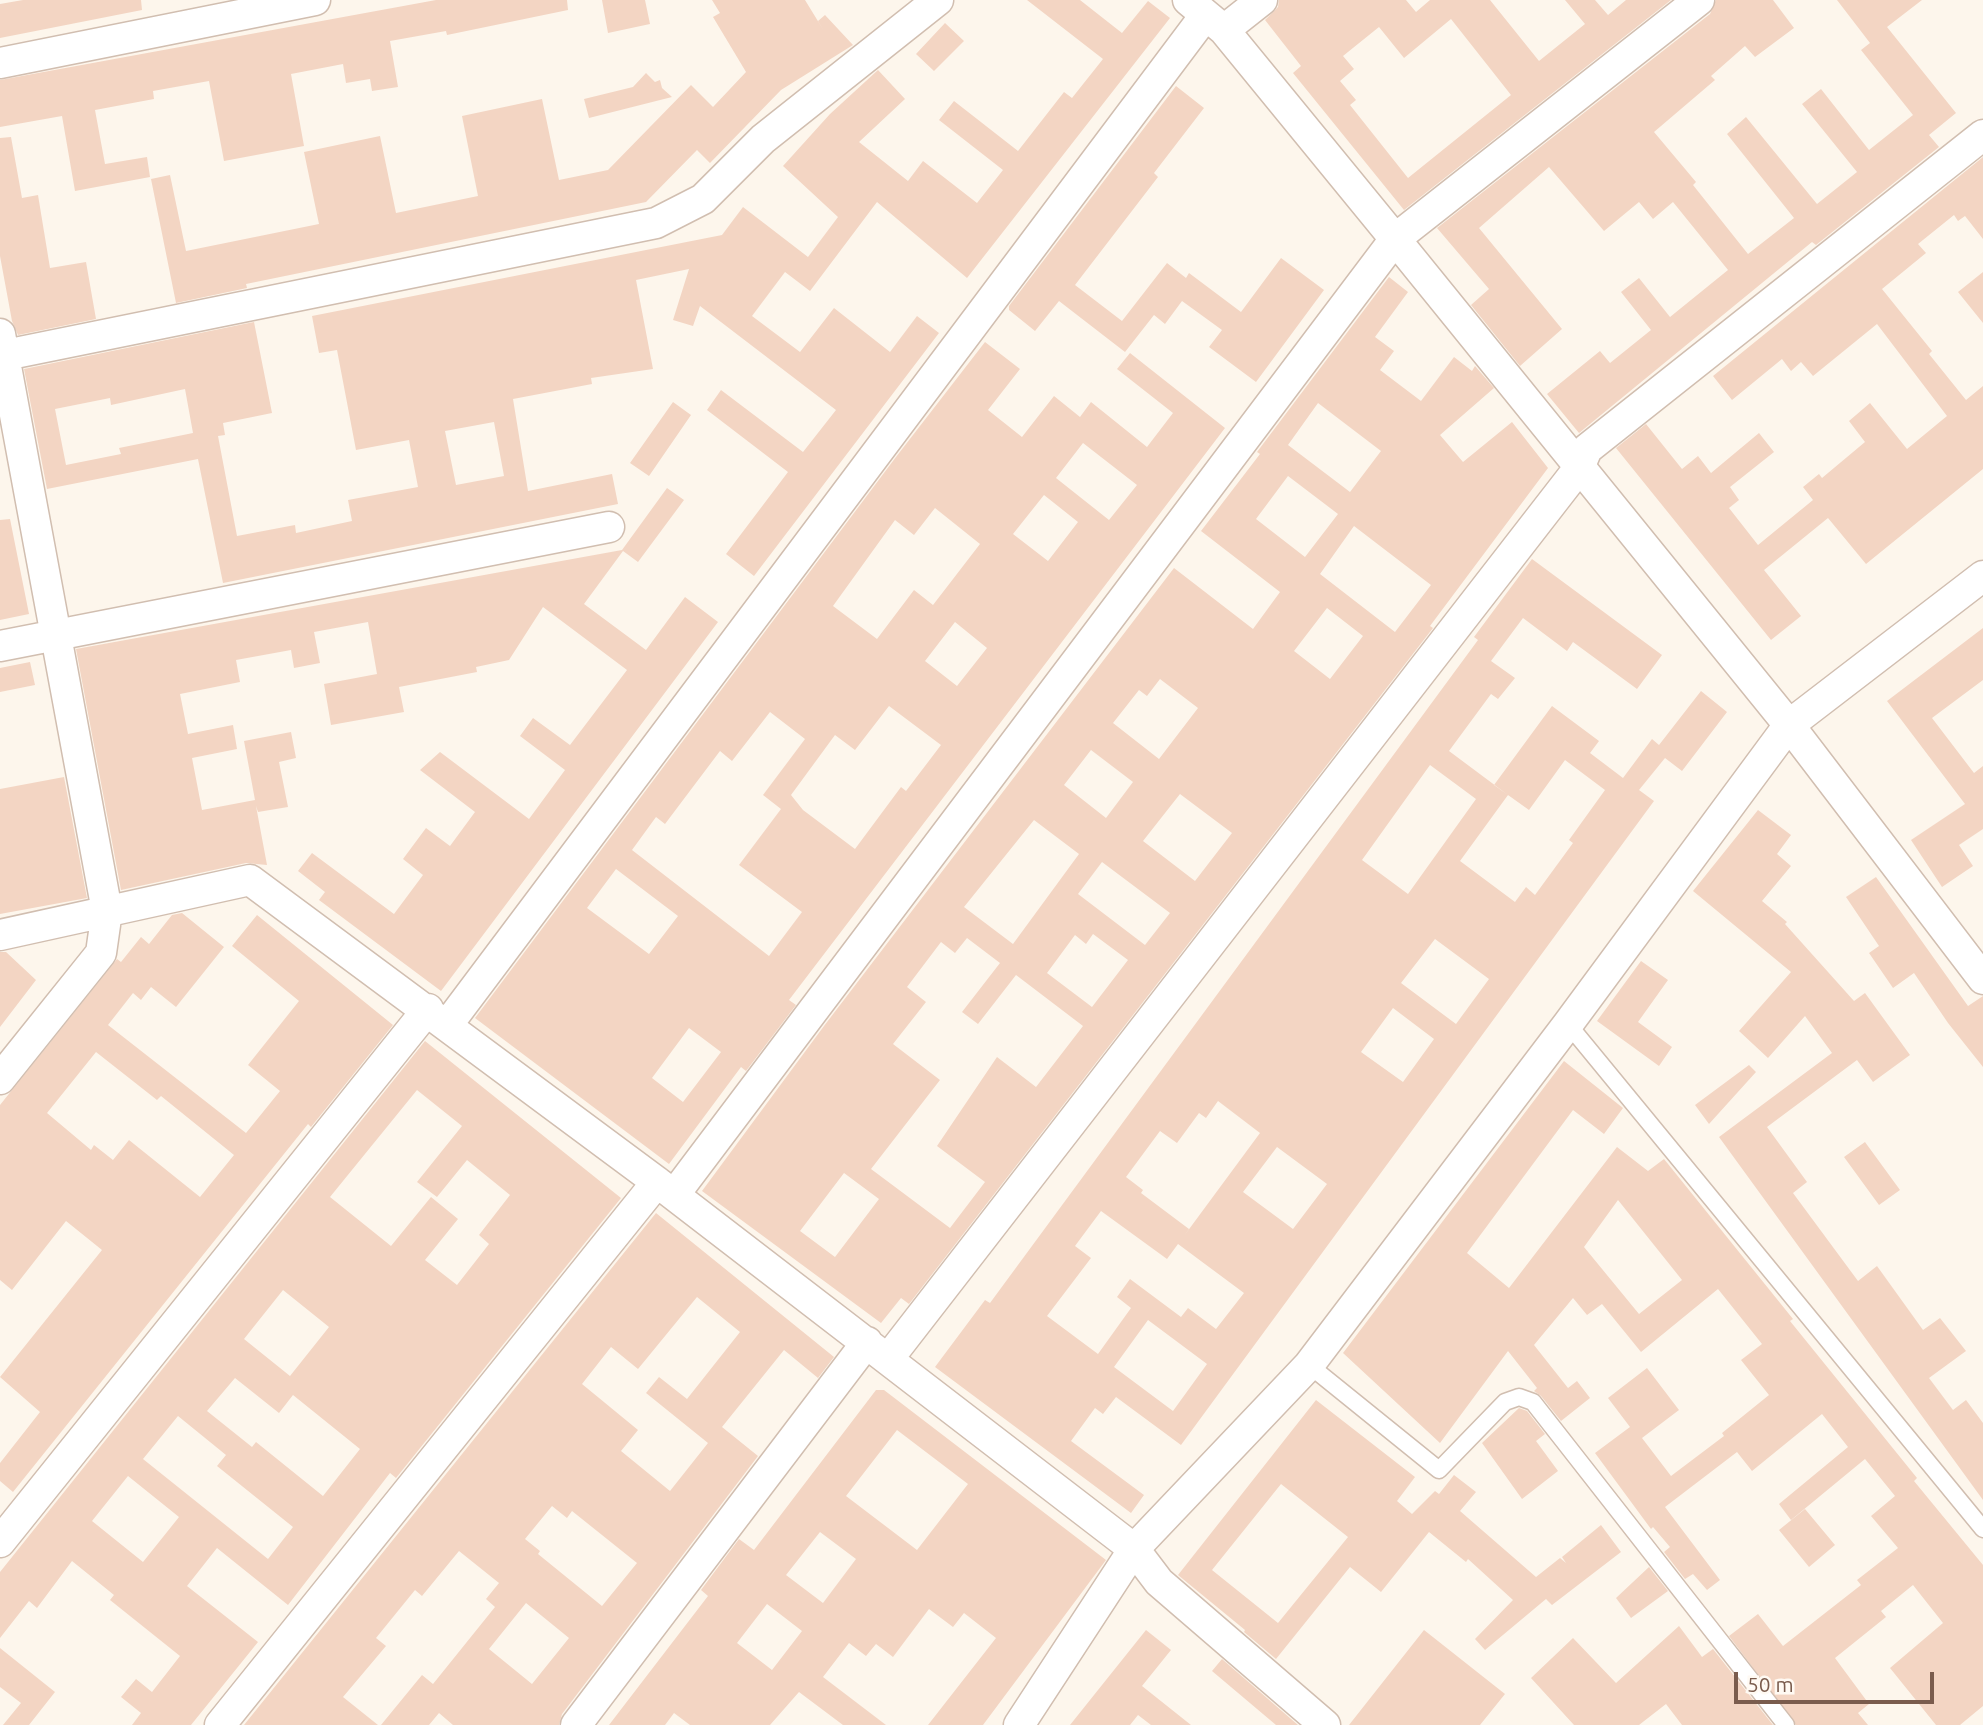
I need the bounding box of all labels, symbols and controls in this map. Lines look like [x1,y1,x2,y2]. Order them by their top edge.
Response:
scale bar [1738,1658,1938,1702]
text: 50 m [1747,1672,1794,1696]

